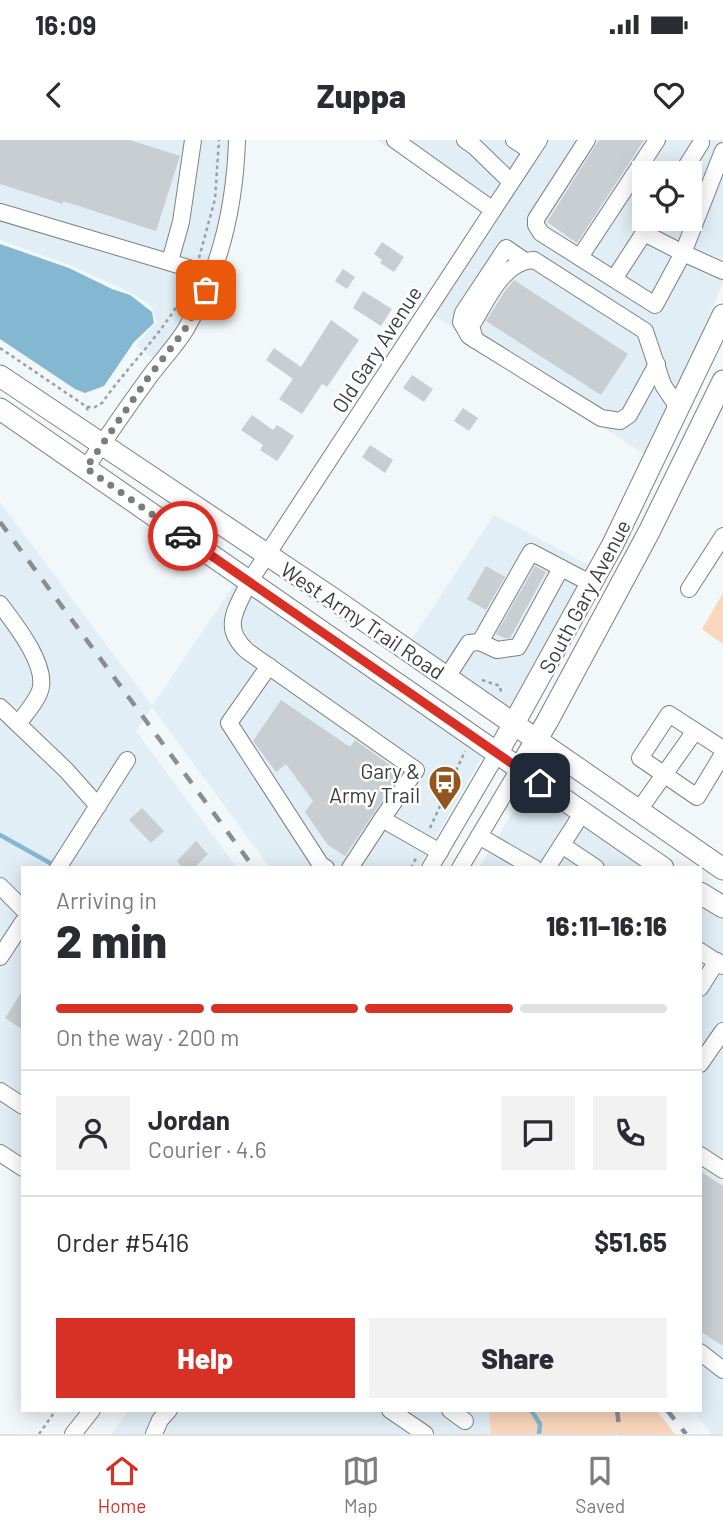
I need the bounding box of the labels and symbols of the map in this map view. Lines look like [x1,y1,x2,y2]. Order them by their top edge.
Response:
pin [176,260,236,320]
street label: Old Gary Avenue [326,281,426,417]
courier [148,501,218,571]
street label: South Gary Avenue [533,515,635,677]
street label: West Army Trail Road [277,556,449,684]
pin [510,753,570,813]
place label: Gary & Army Trail [329,758,420,807]
bus stop icon: Gary & Army Trail [426,763,464,812]

